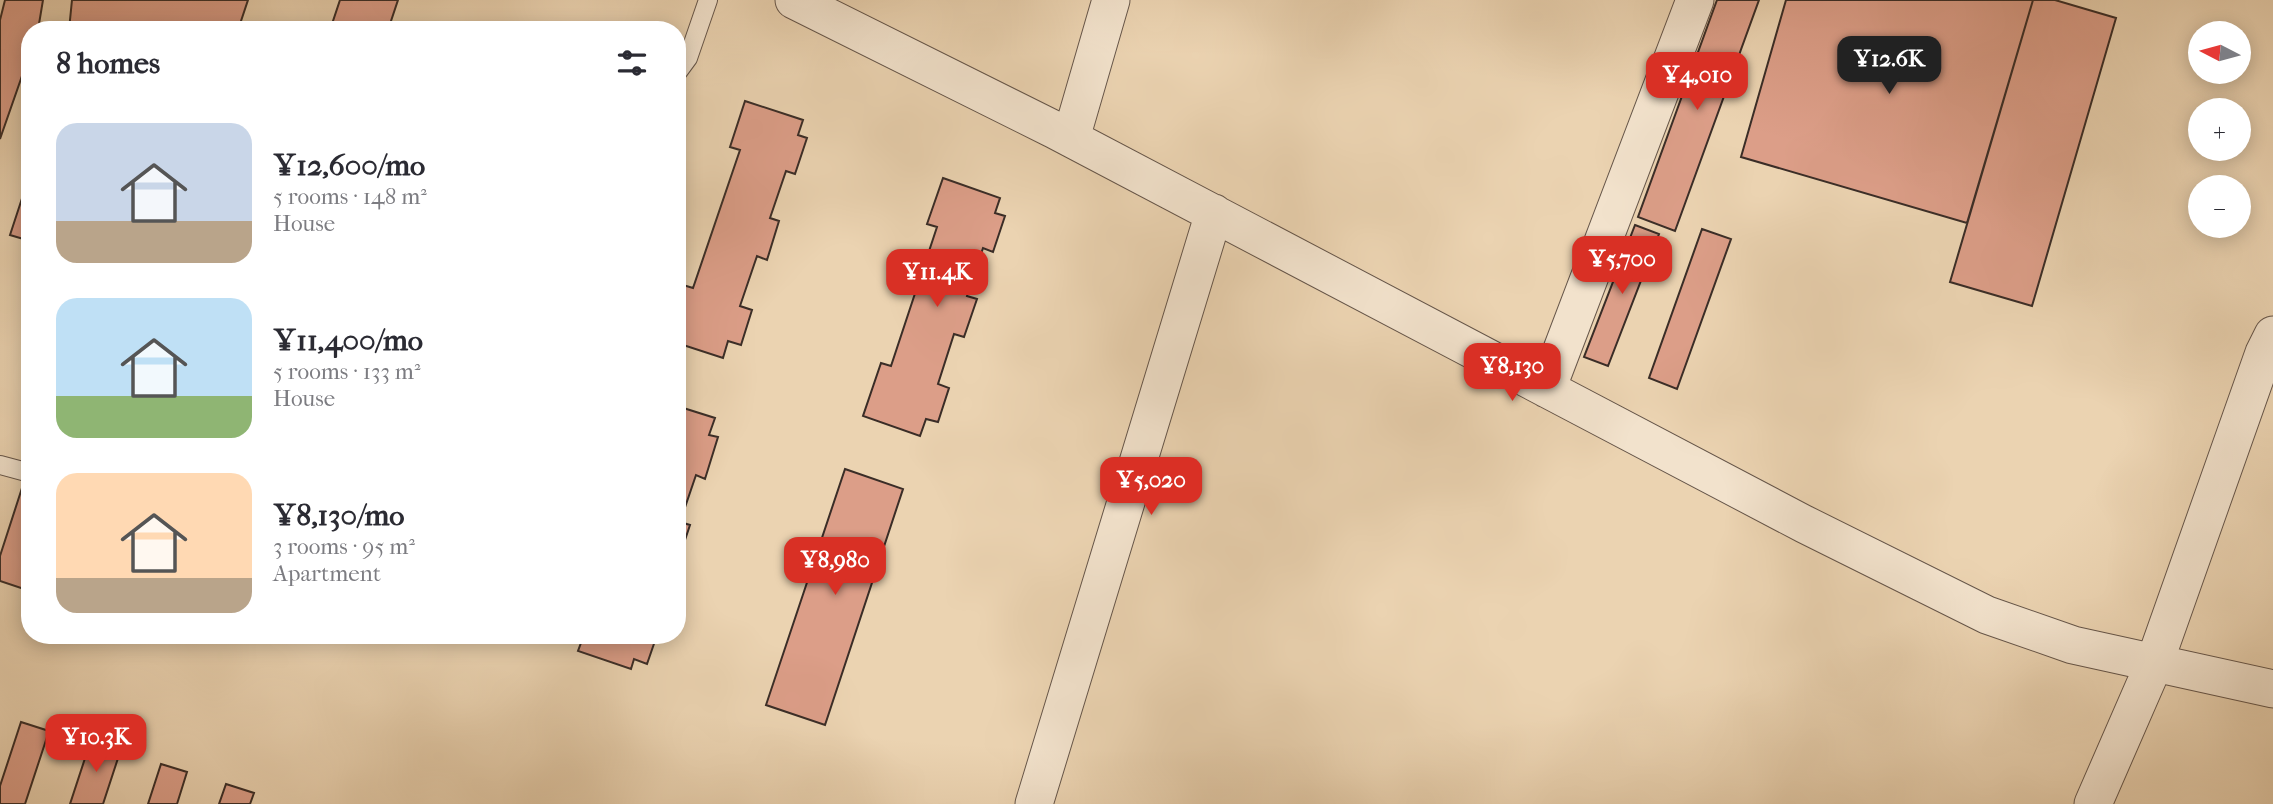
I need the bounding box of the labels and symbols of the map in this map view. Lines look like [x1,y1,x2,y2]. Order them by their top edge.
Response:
north arrow [2188,21,2250,84]
pin: ¥12.6K [1832,36,1946,96]
pin: ¥4,010 [1640,52,1754,112]
pin: ¥5,700 [1565,236,1679,296]
pin: ¥11.4K [880,250,994,309]
pin: ¥8,130 [1455,344,1569,403]
pin: ¥5,020 [1094,458,1208,517]
pin: ¥8,980 [778,538,892,597]
pin: ¥10.3K [39,714,153,774]

